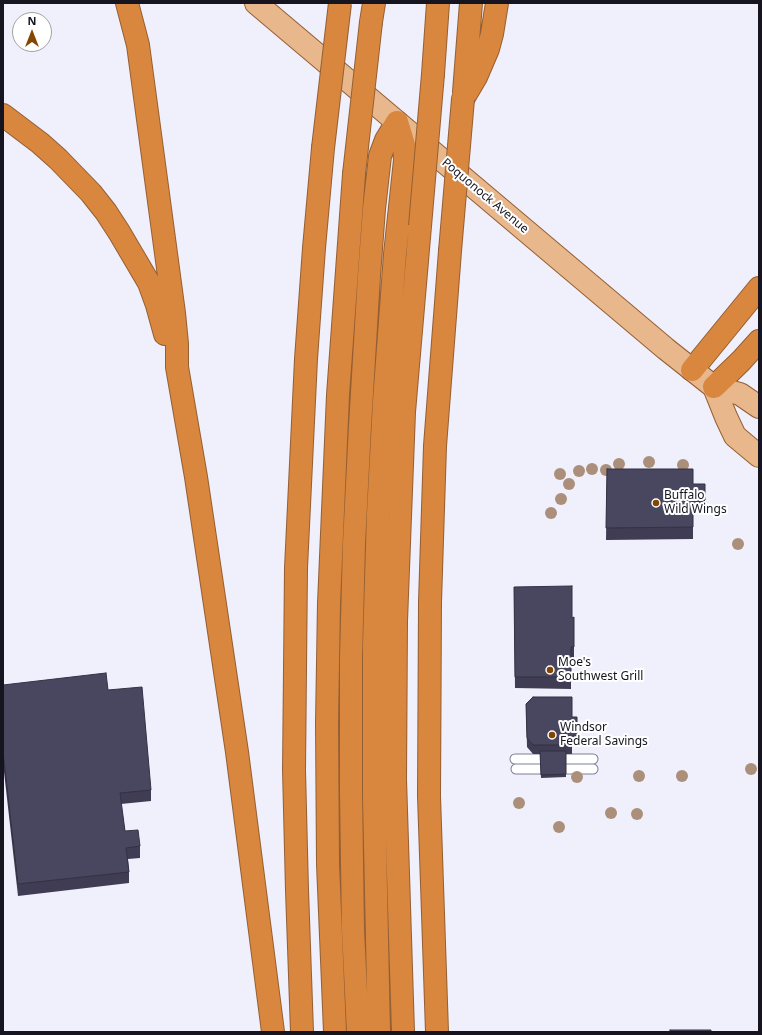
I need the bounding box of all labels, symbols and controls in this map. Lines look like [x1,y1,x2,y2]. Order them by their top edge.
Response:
north arrow [12,12,52,52]
text: N [28,13,36,28]
street label: Poquonock Avenue [439,156,531,236]
place label: Buffalo Wild Wings [664,489,727,517]
marker: Buffalo Wild Wings [651,498,661,508]
place label: Moe's Southwest Grill [558,656,643,684]
marker: Moe's Southwest Grill [545,665,555,675]
place label: Windsor Federal Savings [560,721,648,749]
marker: Windsor Federal Savings [547,730,557,740]

